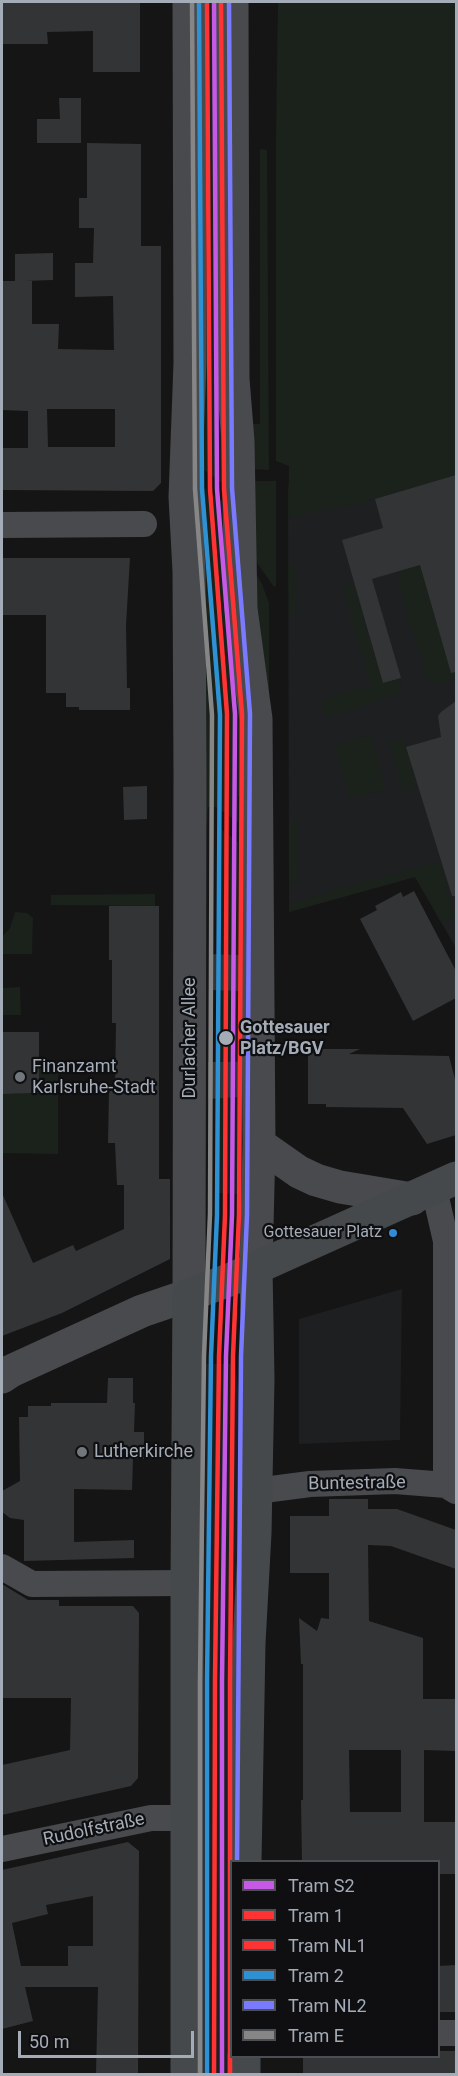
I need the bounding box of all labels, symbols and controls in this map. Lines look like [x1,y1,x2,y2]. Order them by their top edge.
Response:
street label: Durlacher Allee [179,977,201,1099]
place label: Gottesauer Platz/BGV [240,1017,330,1060]
marker: Gottesauer Platz/BGV [217,1029,235,1047]
place label: Finanzamt Karlsruhe-Stadt [32,1056,156,1098]
marker: Finanzamt Karlsruhe-Stadt [13,1070,27,1084]
place label: Gottesauer Platz [264,1223,382,1243]
marker: Gottesauer Platz [387,1227,399,1239]
place label: Lutherkirche [94,1441,193,1463]
marker: Lutherkirche [75,1445,89,1459]
street label: Buntestraße [308,1472,406,1496]
street label: Rudolfstraße [41,1809,147,1851]
legend [230,1860,440,2058]
text: Tram S2 [288,1875,355,1896]
text: Tram 1 [288,1905,344,1926]
text: Tram NL1 [288,1935,367,1956]
text: Tram 2 [288,1965,344,1986]
text: Tram NL2 [288,1995,367,2016]
scale bar [21,2019,196,2057]
text: Tram E [288,2025,344,2046]
text: 50 m [29,2031,69,2052]

